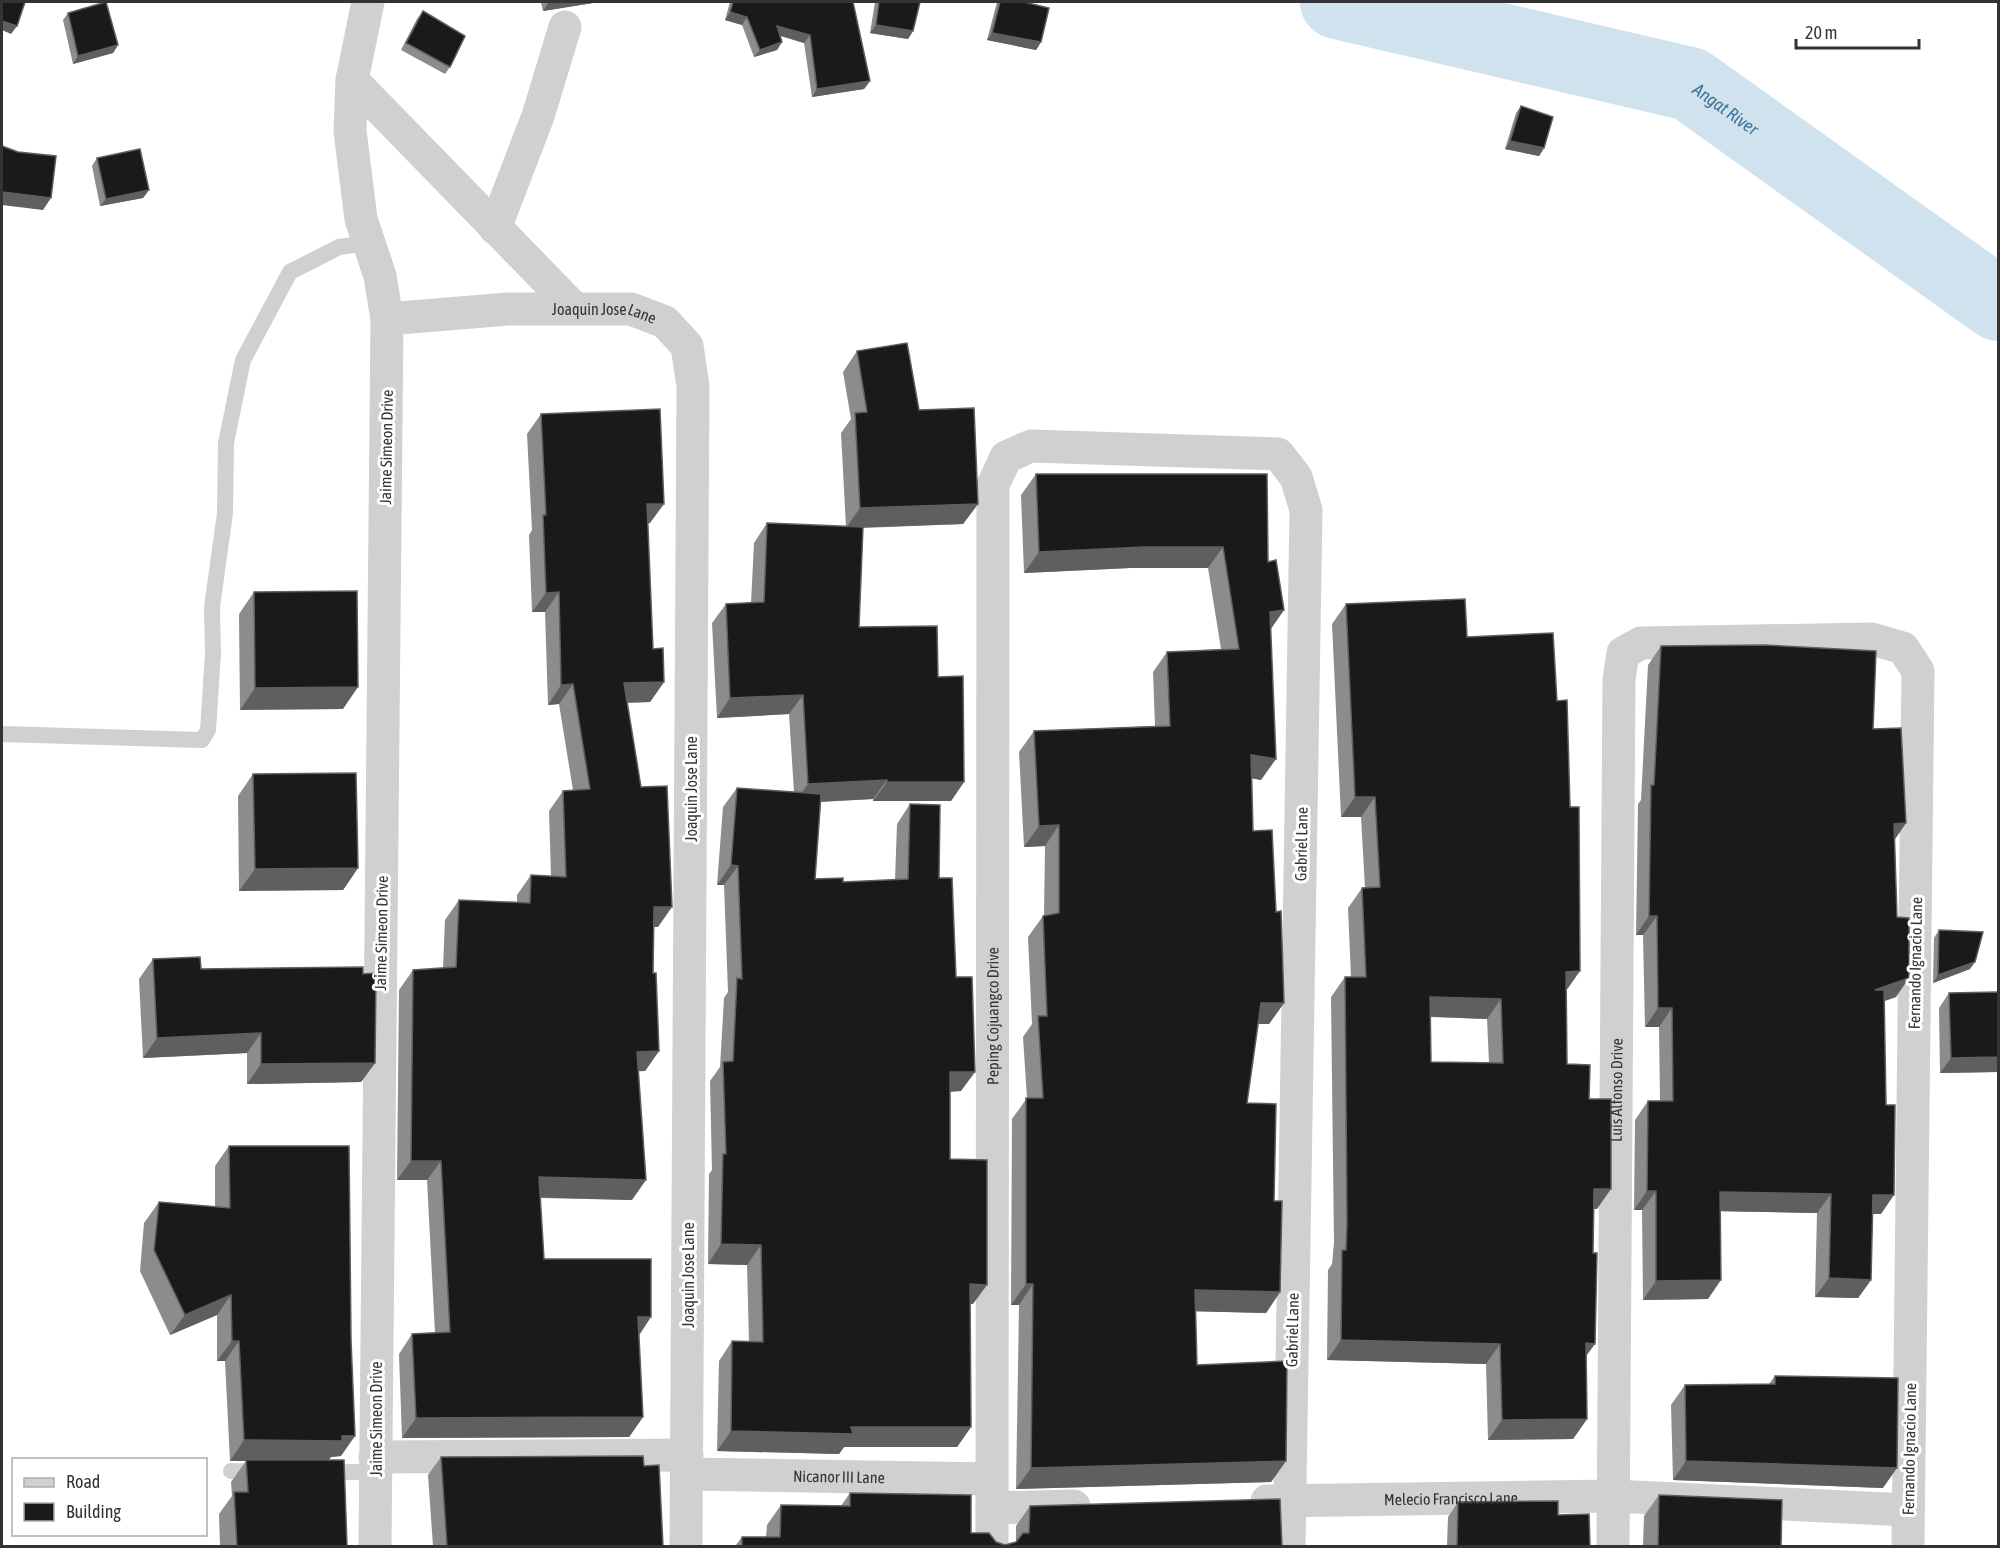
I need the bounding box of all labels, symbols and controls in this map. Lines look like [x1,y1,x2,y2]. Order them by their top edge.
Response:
scale bar [1796,12,1919,50]
text: 20 m [1805,22,1837,43]
water label: Angat River [1688,78,1763,140]
street label: Joaquin Jose Lane [552,300,659,327]
street label: Jaime Simeon Drive [376,389,396,505]
street label: Joaquin Jose Lane [682,736,701,842]
street label: Gabriel Lane [1291,807,1311,881]
street label: Jaime Simeon Drive [371,875,391,991]
street label: Fernando Ignacio Lane [1905,897,1926,1029]
street label: Peping Cojuangco Drive [983,947,1003,1085]
street label: Luis Alfonso Drive [1607,1038,1626,1142]
street label: Joaquin Jose Lane [679,1222,698,1328]
street label: Gabriel Lane [1282,1293,1302,1367]
street label: Jaime Simeon Drive [367,1362,385,1476]
street label: Fernando Ignacio Lane [1899,1383,1920,1515]
legend [12,1458,207,1536]
street label: Nicanor III Lane [793,1467,885,1486]
text: Road [66,1471,100,1492]
street label: Melecio Francisco Lane [1384,1488,1518,1508]
text: Building [66,1501,121,1522]

